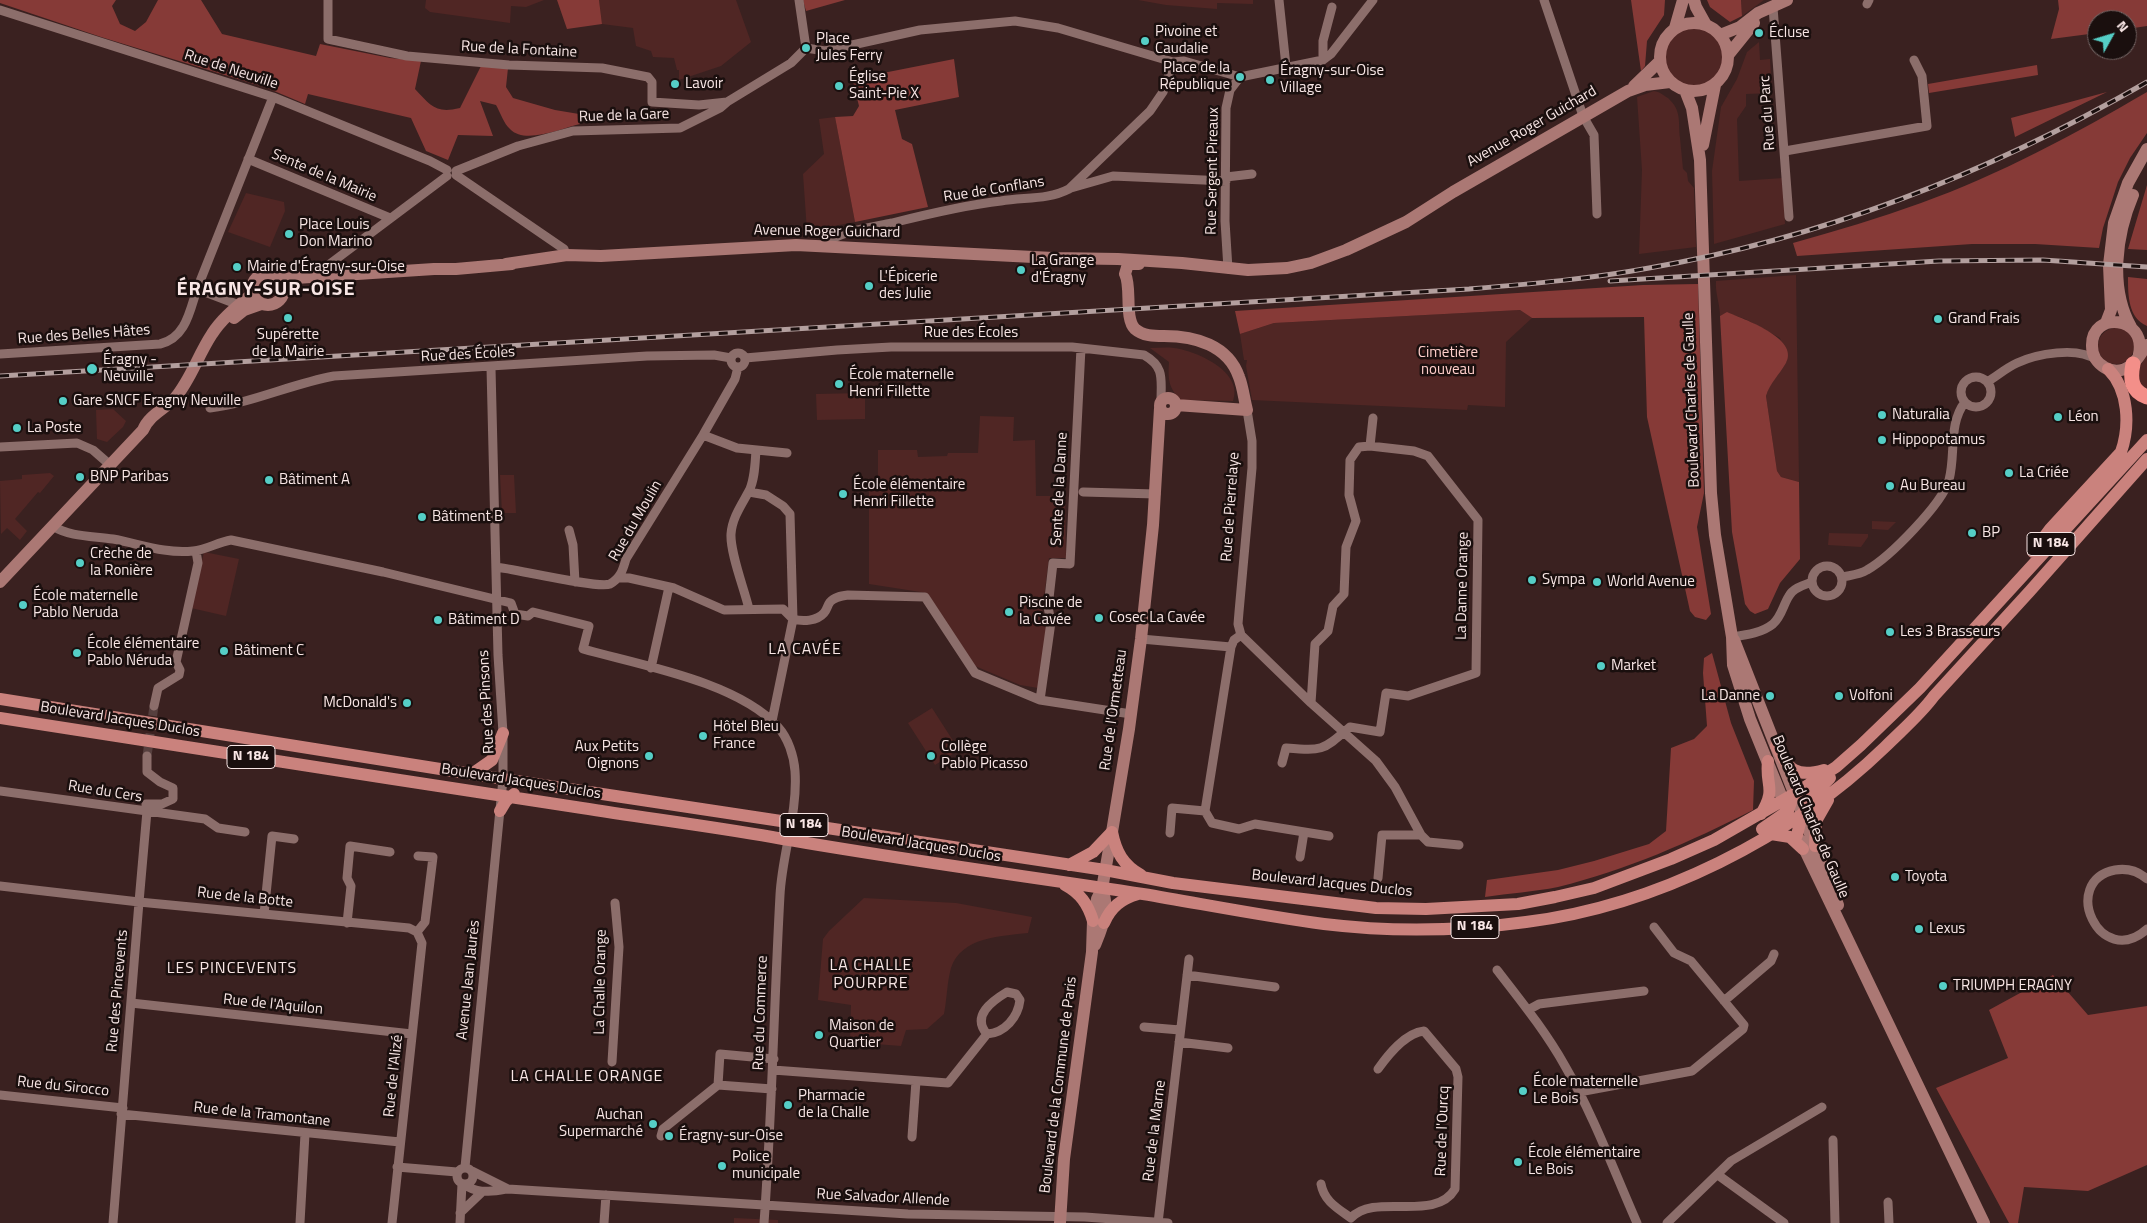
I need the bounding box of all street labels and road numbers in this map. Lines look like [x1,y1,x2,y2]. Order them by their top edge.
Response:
street label: Rue de la Fontaine [460,38,578,62]
street label: Rue de Neuville [182,46,280,94]
street label: Rue du Parc [1756,75,1780,151]
street label: Avenue Roger Guichard [1464,83,1600,171]
street label: Rue de la Gare [578,105,670,127]
street label: Rue Sergent Pireaux [1203,107,1223,235]
street label: Sente de la Mairie [269,146,379,206]
street label: Rue de Conflans [942,173,1046,207]
street label: Avenue Roger Guichard [754,222,900,242]
street label: Boulevard Charles de Gaulle [1680,312,1704,488]
street label: Rue des Belles Hâtes [17,321,151,349]
street label: Rue des Écoles [924,324,1018,342]
street label: Rue des Écoles [420,344,516,366]
street label: Sente de la Danne [1048,432,1072,546]
street label: Rue de Pierrelaye [1218,452,1244,562]
street label: Rue du Moulin [606,477,666,565]
street label: La Danne Orange [1453,532,1473,640]
road number: N 184 [2027,532,2075,556]
street label: Rue de l'Ormetteau [1097,648,1131,772]
street label: Rue des Pinsons [475,650,499,754]
street label: Boulevard Jacques Duclos [39,698,201,742]
street label: Boulevard Charles de Gaulle [1767,733,1853,901]
road number: N 184 [227,746,275,769]
street label: Boulevard Jacques Duclos [440,760,602,804]
street label: Rue du Cers [67,777,143,807]
road number: N 184 [780,814,828,836]
street label: Boulevard Jacques Duclos [840,823,1002,867]
street label: Boulevard Jacques Duclos [1251,867,1413,901]
street label: Rue de la Botte [196,884,294,912]
road number: N 184 [1451,916,1499,939]
street label: Avenue Jean Jaurès [454,919,484,1041]
street label: Rue des Pincevents [104,929,132,1053]
street label: La Challe Orange [591,929,611,1035]
street label: Rue du Commerce [750,955,772,1071]
street label: Boulevard de la Commune de Paris [1037,975,1081,1195]
street label: Rue de l'Aquilon [222,991,324,1019]
street label: Rue de l'Alizé [381,1034,407,1118]
street label: Rue du Sirocco [16,1073,110,1101]
street label: Rue de la Marne [1140,1079,1170,1183]
street label: Rue de l'Ourcq [1432,1085,1454,1177]
street label: Rue de la Tramontane [193,1099,331,1131]
street label: Rue Salvador Allende [816,1186,950,1210]

